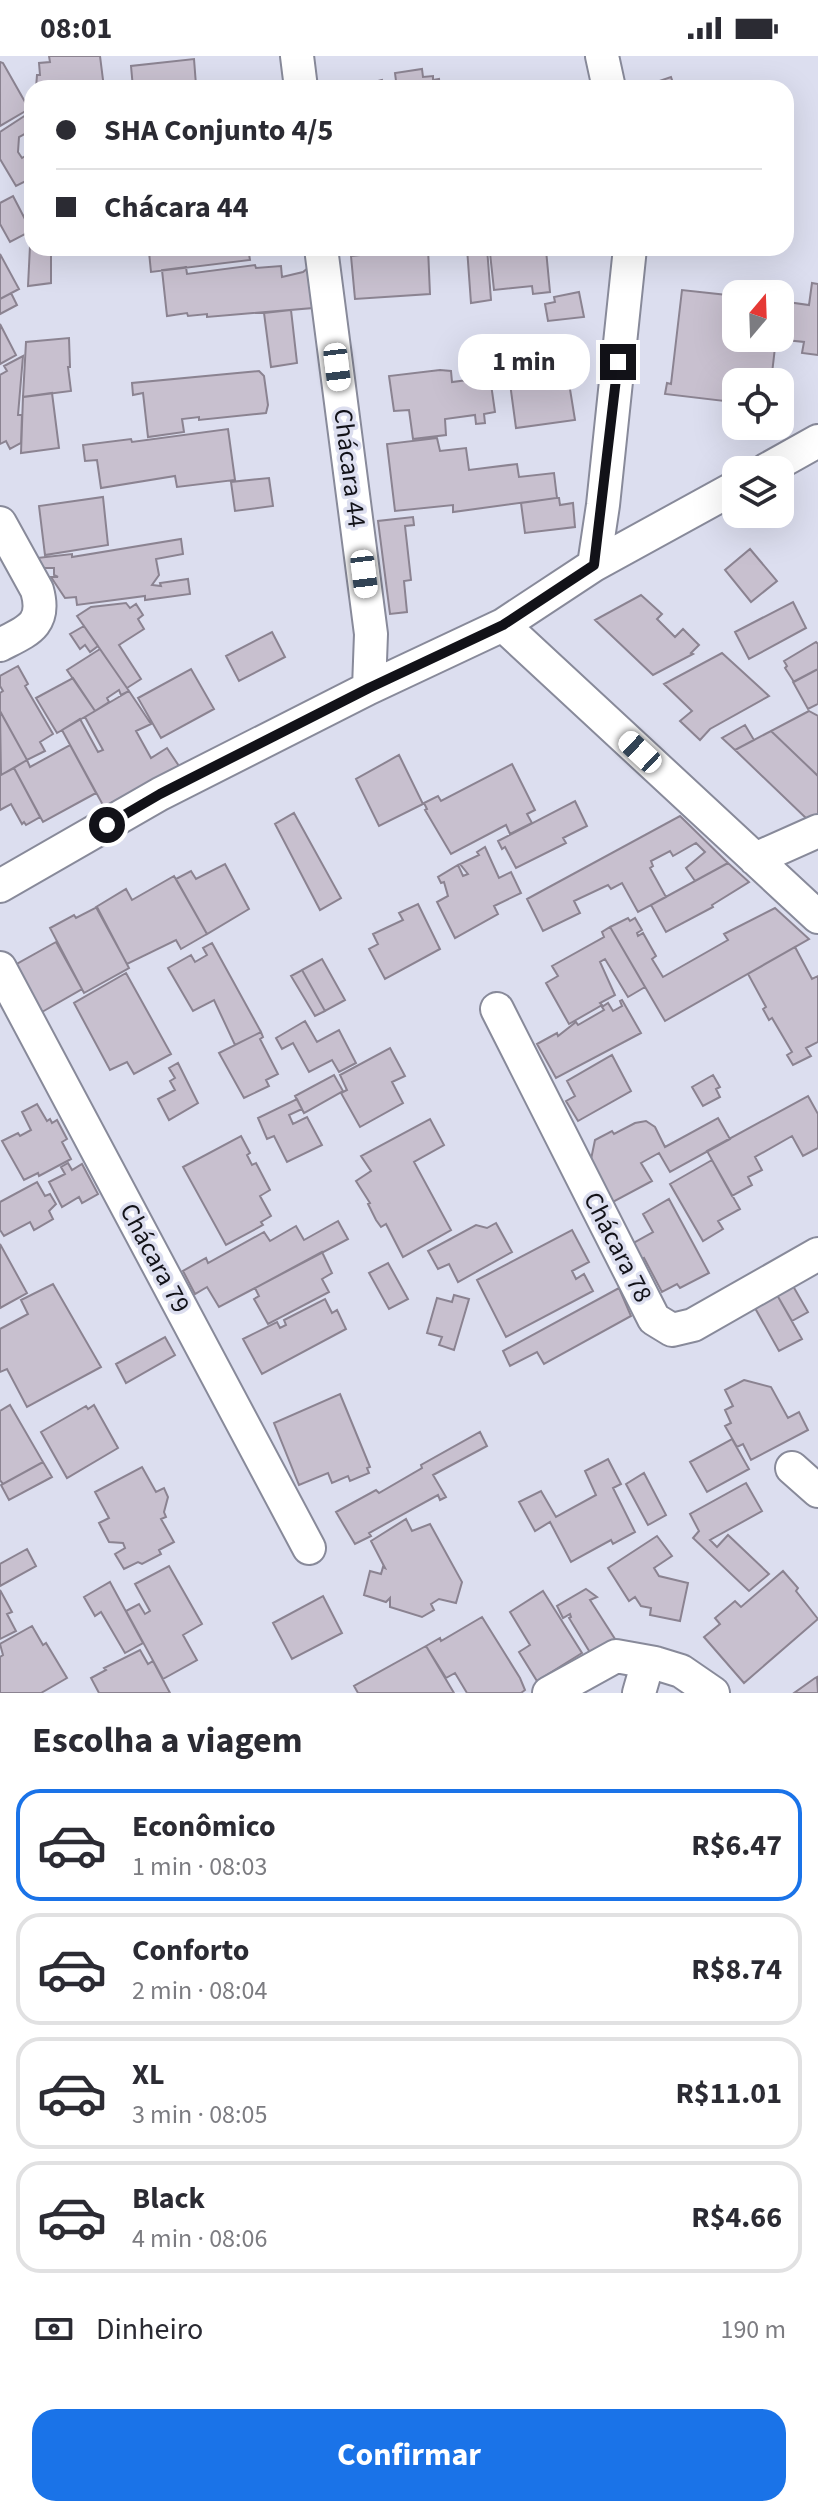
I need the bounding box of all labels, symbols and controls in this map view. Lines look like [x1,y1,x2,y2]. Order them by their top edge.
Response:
text: 08:01 [40,7,112,50]
text: SHA Conjunto 4/5 [104,109,333,152]
text: Chácara 44 [104,186,249,229]
north arrow [722,280,794,352]
map controls [722,280,794,528]
callout: 1 min [458,334,590,390]
car [322,342,352,392]
text: 1 min [492,343,556,380]
route end [600,344,636,380]
button: locate [722,368,794,440]
street label: Chácara 44 [324,407,376,530]
button: layers [722,456,794,528]
car [349,549,379,599]
car [614,727,666,777]
route start [89,807,125,843]
street label: Chácara 78 [574,1185,662,1309]
street label: Chácara 79 [111,1197,199,1319]
text: Escolha a viagem [32,1715,303,1766]
text: Econômico [132,1805,276,1848]
icon: car [36,1809,108,1881]
text: R$6.47 [691,1824,782,1867]
text: 1 min · 08:03 [132,1848,267,1885]
text: Conforto [132,1929,249,1972]
icon: car [36,1933,108,2005]
text: R$8.74 [691,1948,782,1991]
text: 2 min · 08:04 [132,1972,267,2009]
text: XL [132,2053,165,2096]
icon: car [36,2057,108,2129]
text: R$11.01 [675,2072,782,2115]
text: 3 min · 08:05 [132,2096,267,2133]
text: Black [132,2177,205,2220]
icon: car [36,2181,108,2253]
text: R$4.66 [691,2196,782,2239]
text: 4 min · 08:06 [132,2220,267,2257]
icon: cash [32,2307,76,2351]
text: Dinheiro [96,2308,203,2351]
text: 190 m [720,2311,786,2348]
button: Confirmar [32,2409,786,2501]

